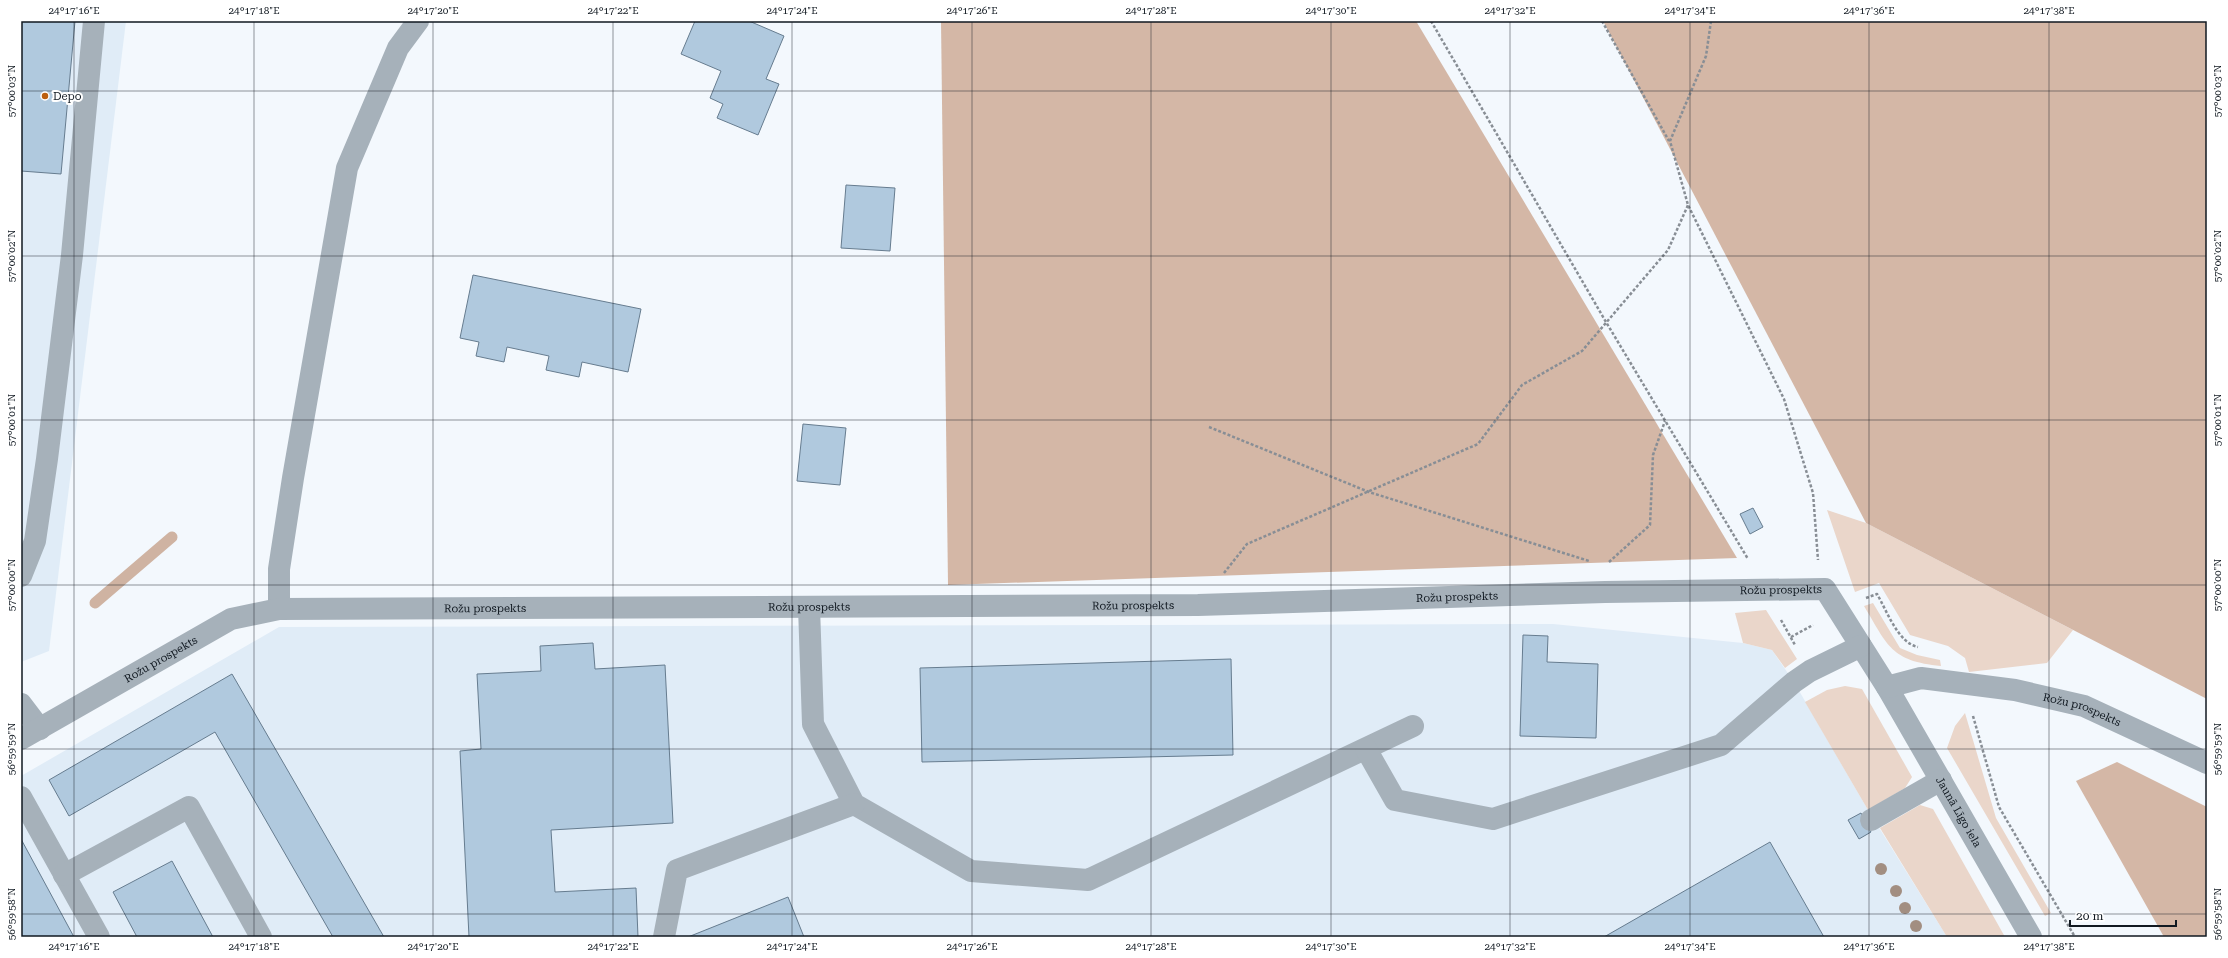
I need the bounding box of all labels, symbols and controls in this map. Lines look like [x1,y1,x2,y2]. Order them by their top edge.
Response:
text: 24°17'16"E [48,5,100,16]
text: 24°17'18"E [228,5,280,16]
text: 24°17'20"E [407,5,459,16]
text: 24°17'22"E [587,5,639,16]
text: 24°17'24"E [766,5,818,16]
text: 24°17'26"E [946,5,998,16]
text: 24°17'28"E [1125,5,1177,16]
text: 24°17'30"E [1305,5,1357,16]
text: 24°17'32"E [1484,5,1536,16]
text: 24°17'34"E [1664,5,1716,16]
text: 24°17'36"E [1843,5,1895,16]
text: 24°17'38"E [2023,5,2075,16]
text: 57°00'03"N [6,65,17,117]
text: 57°00'03"N [2212,65,2223,117]
place label: Depo [53,90,82,103]
marker: Depo [40,91,50,101]
text: 57°00'02"N [6,230,17,282]
text: 57°00'02"N [2212,230,2223,282]
text: 57°00'01"N [6,394,17,446]
text: 57°00'01"N [2212,394,2223,446]
text: 57°00'00"N [6,559,17,611]
text: 57°00'00"N [2212,559,2223,611]
street label: Rožu prospekts [1740,583,1822,597]
street label: Rožu prospekts [1416,589,1498,605]
street label: Rožu prospekts [1092,599,1174,612]
street label: Rožu prospekts [768,600,850,613]
street label: Rožu prospekts [444,601,526,615]
street label: Rožu prospekts [122,633,200,685]
street label: Rožu prospekts [2042,690,2123,729]
text: 56°59'59"N [6,723,17,775]
text: 56°59'59"N [2212,723,2223,775]
street label: Jaunā Līgo iela [1933,774,1984,849]
text: 56°59'58"N [6,888,17,940]
text: 56°59'58"N [2212,888,2223,940]
scale bar [2070,902,2176,928]
text: 20 m [2076,909,2103,923]
text: 24°17'16"E [48,941,100,952]
text: 24°17'18"E [228,941,280,952]
text: 24°17'20"E [407,941,459,952]
text: 24°17'22"E [587,941,639,952]
text: 24°17'24"E [766,941,818,952]
text: 24°17'26"E [946,941,998,952]
text: 24°17'28"E [1125,941,1177,952]
text: 24°17'30"E [1305,941,1357,952]
text: 24°17'32"E [1484,941,1536,952]
text: 24°17'34"E [1664,941,1716,952]
text: 24°17'36"E [1843,941,1895,952]
text: 24°17'38"E [2023,941,2075,952]

